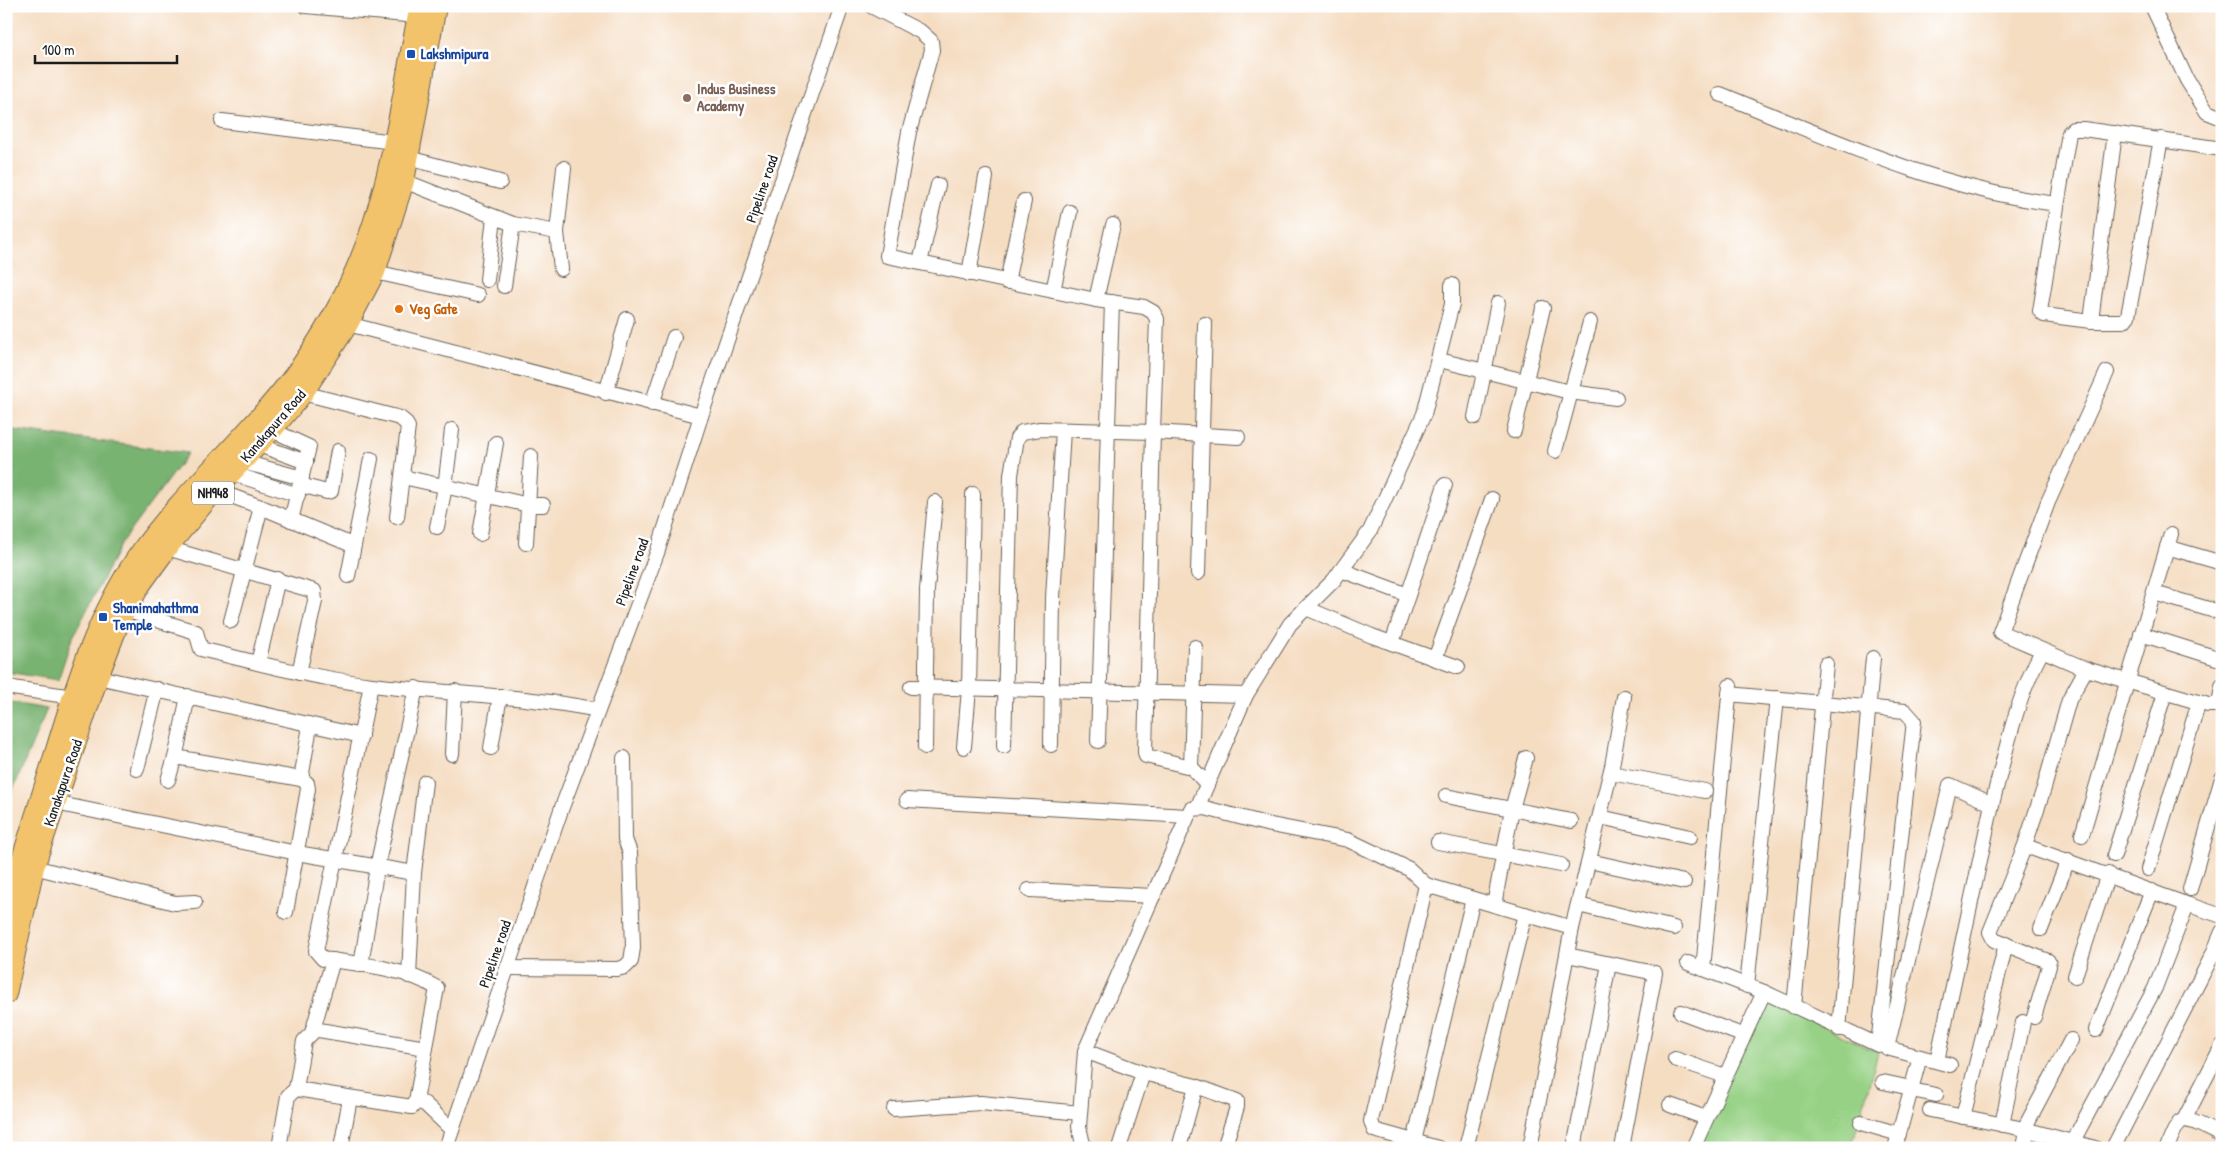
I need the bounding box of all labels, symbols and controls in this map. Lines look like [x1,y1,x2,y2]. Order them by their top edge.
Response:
scale bar [35,32,178,64]
text: 100 m [42,39,75,60]
place label: Lakshmipura [421,43,489,65]
marker: Lakshmipura [405,48,417,60]
place label: Indus Business Academy [697,78,776,117]
marker: Indus Business Academy [681,92,693,104]
street label: Pipeline road [740,152,783,225]
place label: Veg Gate [409,298,458,320]
marker: Veg Gate [393,303,405,315]
street label: Kanakapura Road [235,384,310,467]
road number: NH948 [192,482,234,504]
street label: Pipeline road [610,535,653,608]
place label: Shanimahathma Temple [112,597,198,636]
marker: Shanimahathma Temple [97,611,109,623]
street label: Kanakapura Road [38,736,87,829]
street label: Pipeline road [473,917,516,990]

